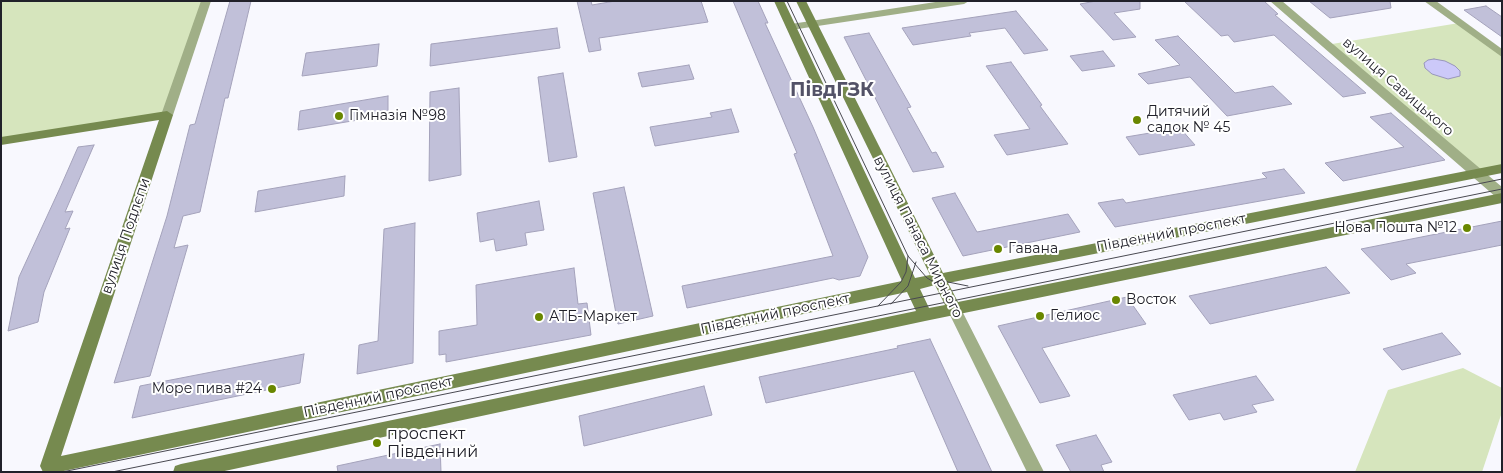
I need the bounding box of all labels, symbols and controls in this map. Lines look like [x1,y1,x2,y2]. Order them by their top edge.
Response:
street label: вулиця Савицького [1339,34,1457,140]
district label: ПівдГЗК [790,79,874,101]
place label: Дитячий садок № 45 [1147,104,1230,136]
place label: Гімназія №98 [349,108,446,124]
marker: Гімназія №98 [333,110,345,122]
marker: Дитячий садок № 45 [1131,114,1143,126]
street label: вулиця Панаса Мирного [870,153,966,321]
street label: вулиця Подлєпи [98,176,154,296]
street label: Південний проспект [1095,210,1247,256]
place label: Нова Пошта №12 [1334,220,1457,236]
marker: Нова Пошта №12 [1461,222,1473,234]
place label: Гавана [1008,241,1058,257]
marker: Гавана [992,243,1004,255]
street label: Південний проспект [699,290,851,338]
place label: Восток [1126,292,1176,308]
marker: Восток [1110,294,1122,306]
place label: Гелиос [1050,308,1100,324]
place label: АТБ-Маркет [549,309,637,325]
marker: Гелиос [1034,310,1046,322]
marker: АТБ-Маркет [533,311,545,323]
street label: Південний проспект [302,373,454,421]
place label: Море пива #24 [152,381,262,397]
marker: Море пива #24 [266,383,278,395]
place label: проспект Південний [387,424,478,462]
marker: проспект Південний [371,437,383,449]

